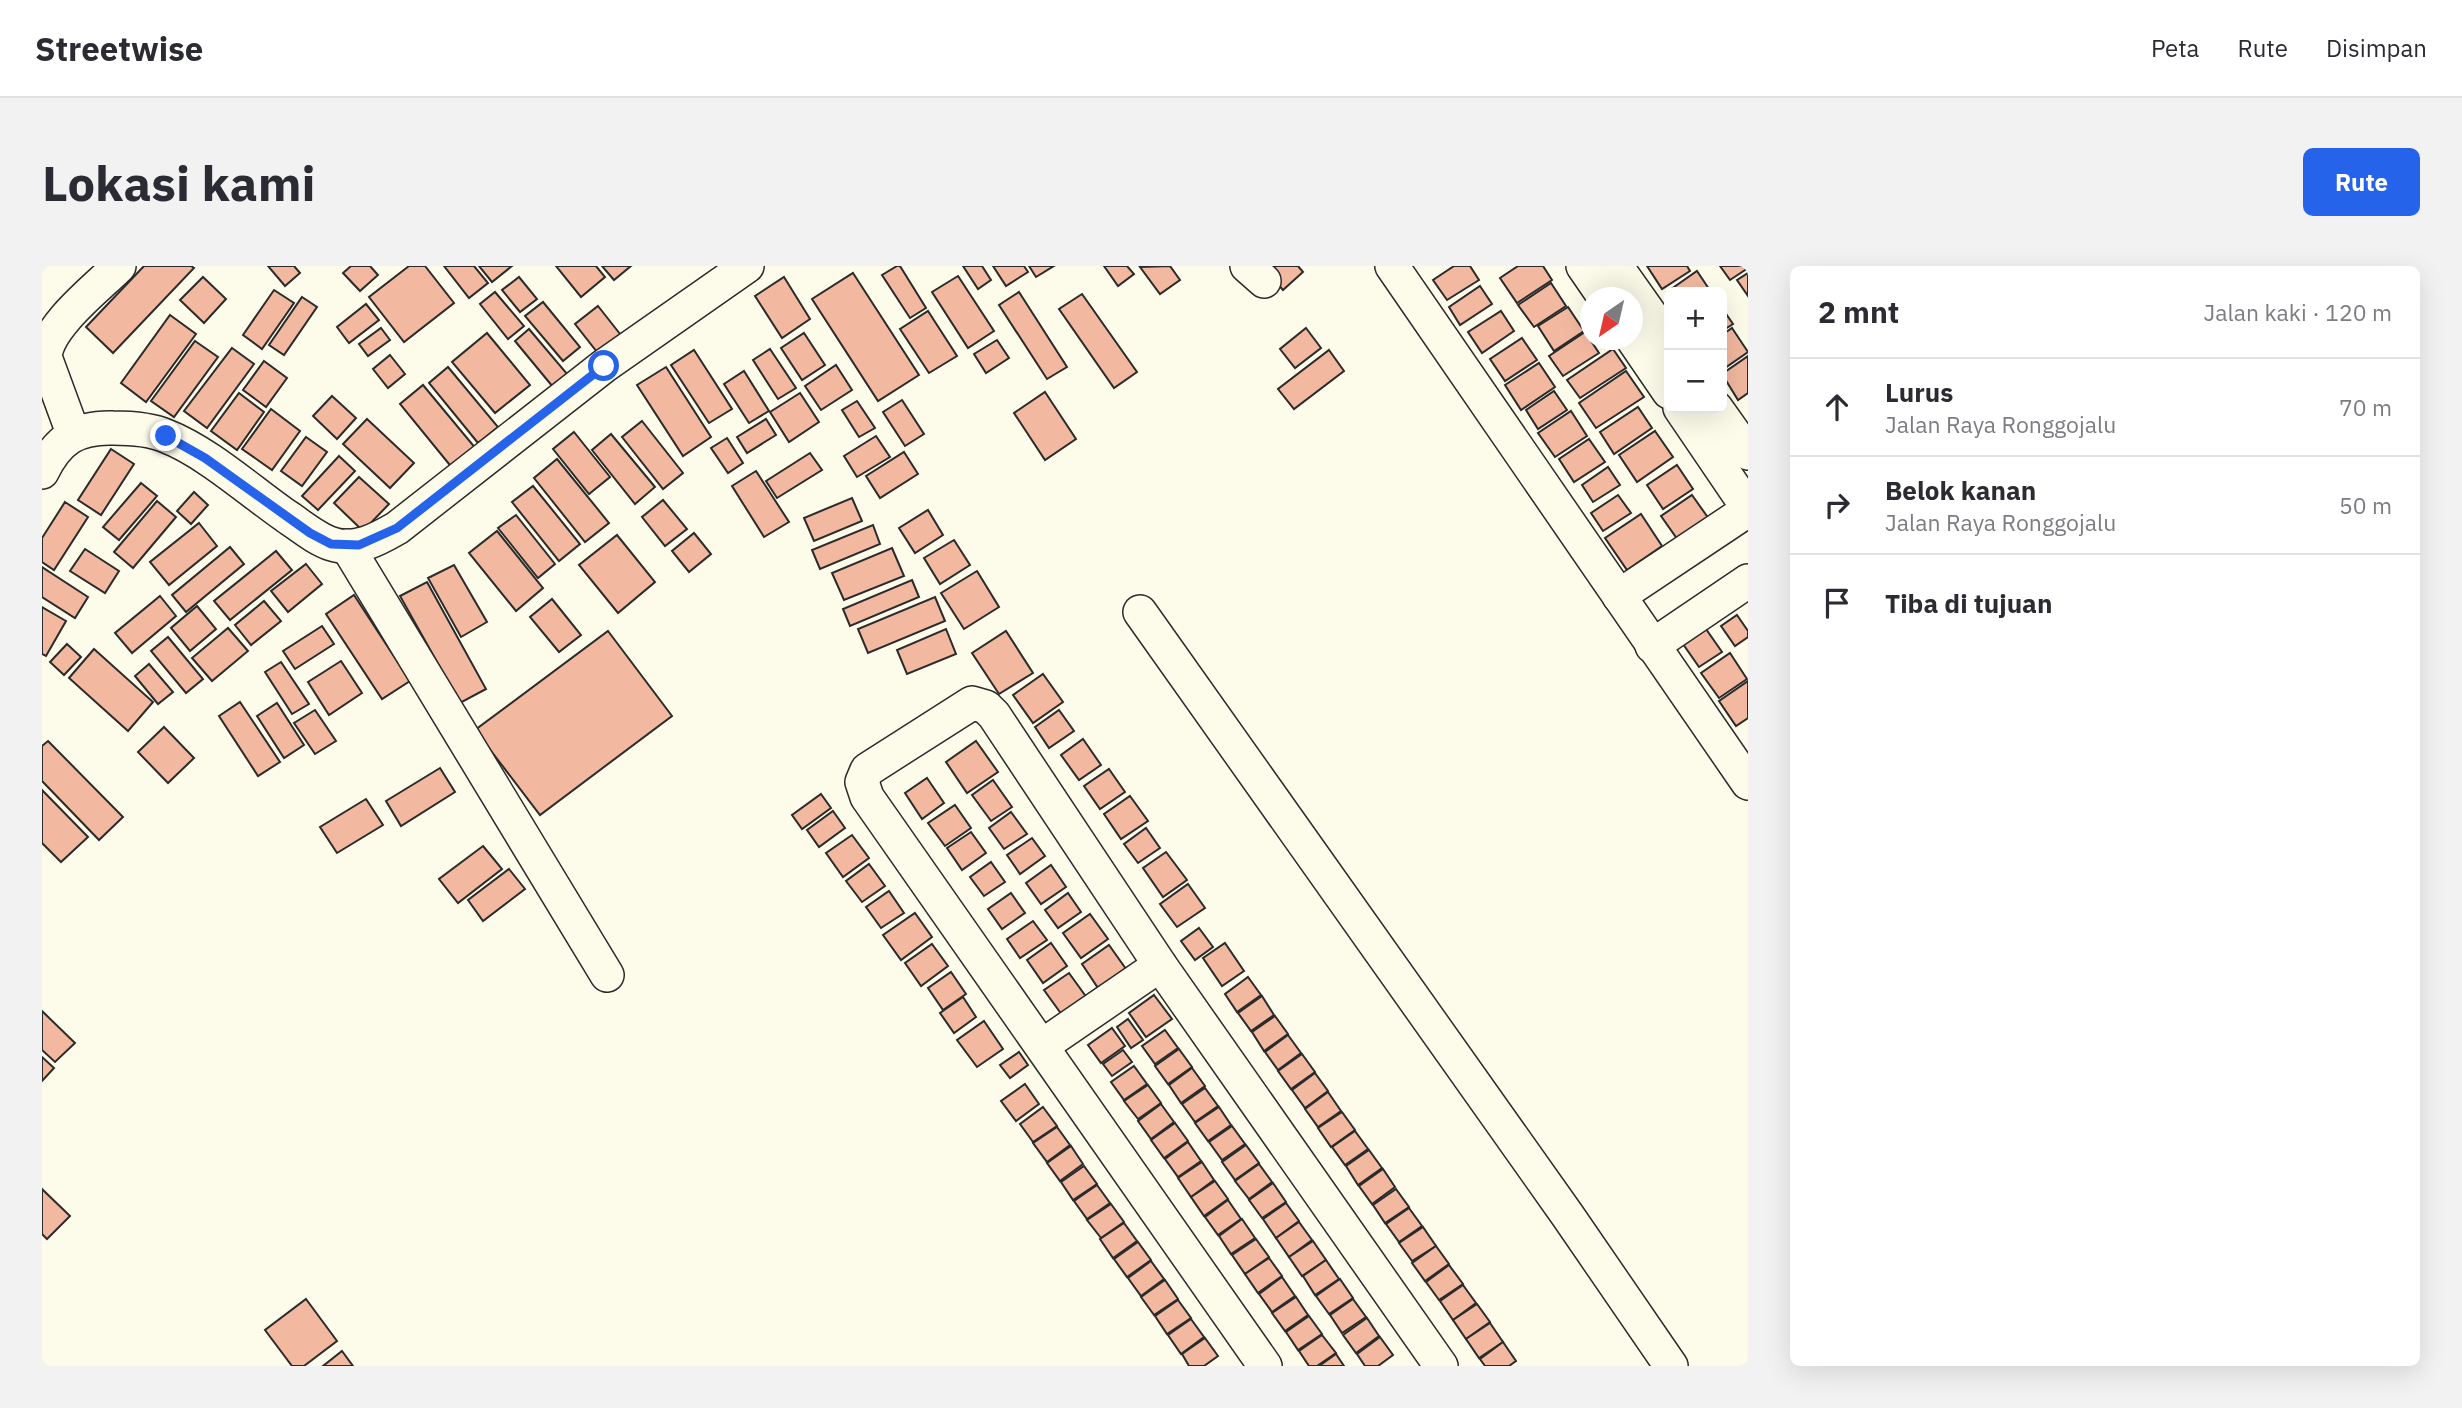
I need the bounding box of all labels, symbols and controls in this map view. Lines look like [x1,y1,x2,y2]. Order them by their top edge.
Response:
text: Streetwise [35,27,203,70]
text: Peta [2151,32,2199,64]
text: Rute [2237,32,2288,64]
text: Disimpan [2326,32,2427,64]
button: Rute [2303,148,2420,216]
text: Lokasi kami [42,151,316,214]
north arrow [1580,287,1643,350]
map controls [1664,287,1727,413]
button: + [1664,287,1727,350]
text: 2 mnt [1818,292,1899,331]
text: Jalan kaki · 120 m [2204,297,2392,327]
route start [588,350,619,381]
button: − [1664,350,1727,413]
text: Lurus [1885,375,1953,409]
icon: ahead [1818,388,1856,426]
text: 70 m [2339,392,2392,422]
text: Jalan Raya Ronggojalu [1885,409,2116,439]
route end [150,420,181,451]
text: Belok kanan [1885,473,2036,507]
icon: right [1818,486,1856,524]
text: 50 m [2339,490,2392,520]
text: Jalan Raya Ronggojalu [1885,507,2116,537]
icon: arrive [1818,584,1856,622]
text: Tiba di tujuan [1885,586,2052,620]

